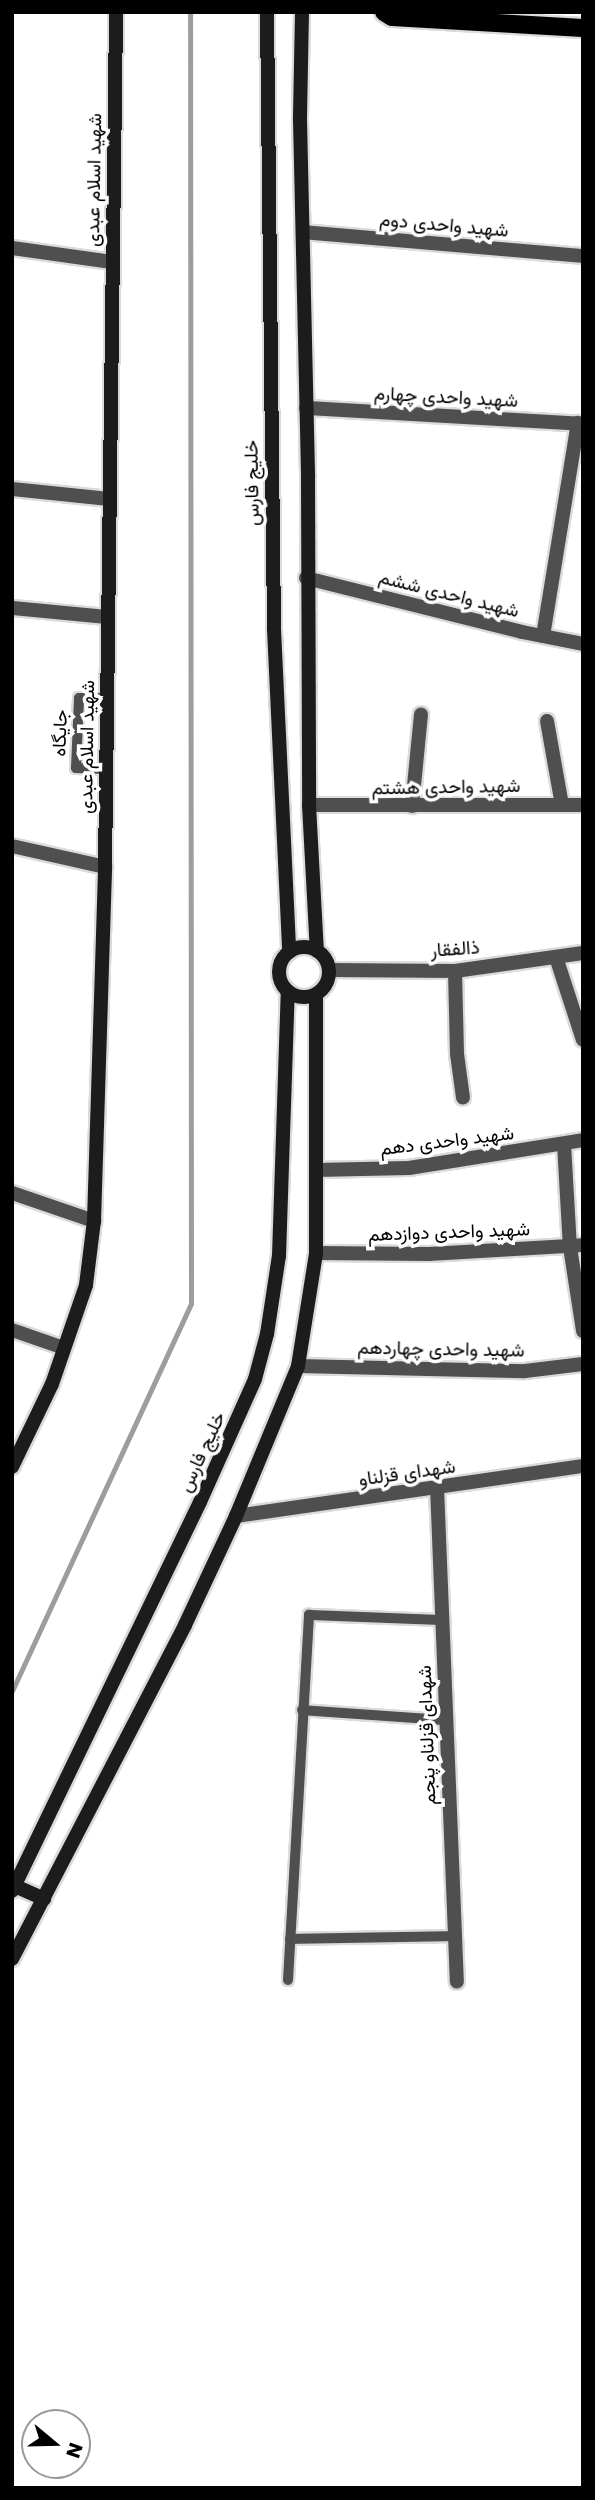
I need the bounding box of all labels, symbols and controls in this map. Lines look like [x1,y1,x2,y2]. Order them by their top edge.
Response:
street label: شهید اسلام عبدی [81,113,107,247]
street label: شهید واحدی دوم [378,208,510,242]
street label: شهید واحدی چهارم [373,382,519,412]
street label: خلیج فارس [240,440,264,526]
street label: شهید واحدی ششم [377,566,521,622]
street label: شهید اسلام عبدی [74,680,100,814]
street label: جایگاه [48,709,72,757]
street label: شهید واحدی هشتم [371,774,521,800]
street label: ذالفقار [430,936,480,962]
street label: شهید واحدی دهم [379,1121,515,1161]
street label: شهید واحدی دوازدهم [368,1218,530,1246]
street label: شهید واحدی چهاردهم [357,1336,525,1362]
street label: خلیج فارس [174,1408,230,1496]
street label: شهدای قزلناو [357,1455,457,1491]
street label: شهدای قزلناو پنجم [413,1665,441,1805]
north arrow [21,2409,91,2479]
text: N [59,2439,90,2461]

